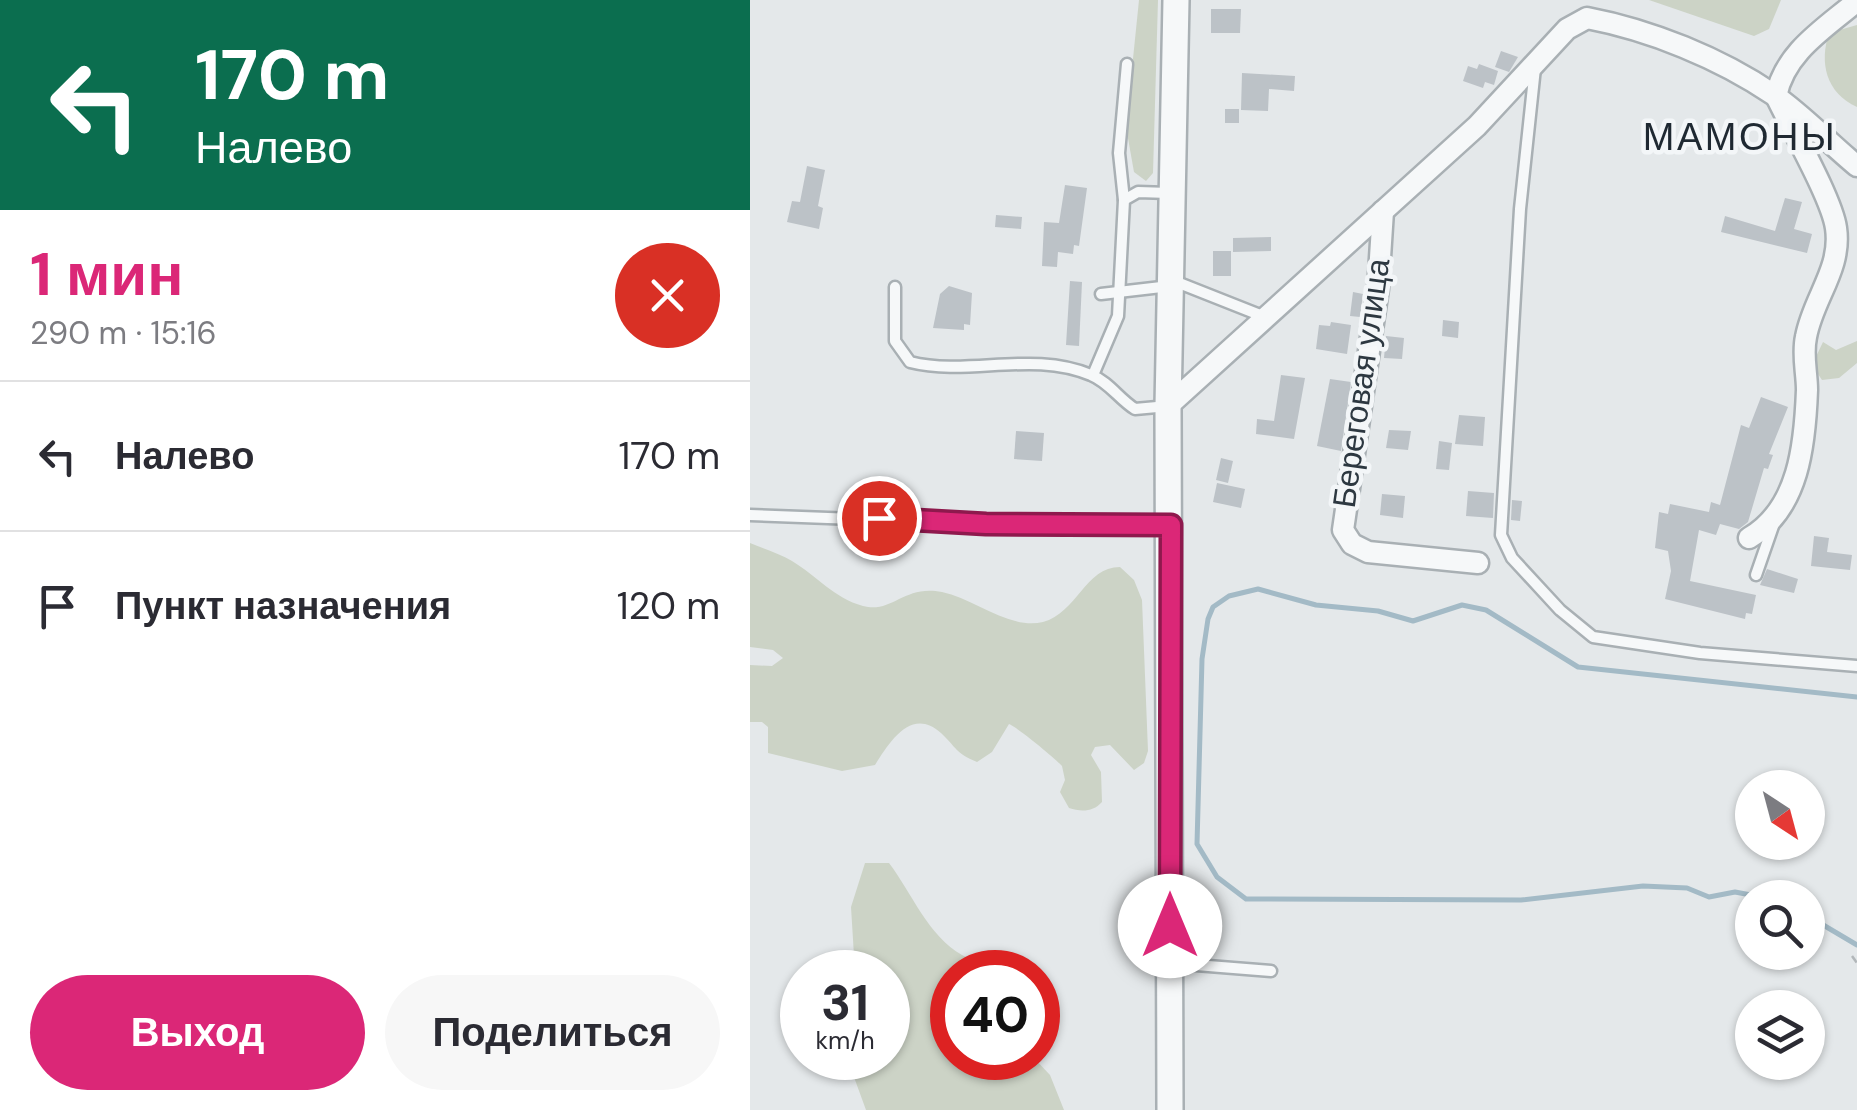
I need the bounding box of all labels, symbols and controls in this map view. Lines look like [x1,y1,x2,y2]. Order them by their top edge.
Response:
text: 170 m [195,30,389,121]
icon: left [30,40,160,170]
district label: МАМОНЫ [1643,112,1837,162]
text: Налево [195,118,352,177]
text: 1 мин [30,235,183,314]
button: close [615,243,720,348]
street label: Береговая улица [1323,255,1399,510]
text: 290 m · 15:16 [30,312,217,354]
icon: left [30,429,85,484]
text: Налево [115,431,254,481]
text: 170 m [618,431,720,481]
pin [837,476,922,561]
icon: arrive [852,491,907,546]
icon: arrive [30,579,85,634]
text: Пункт назначения [115,581,451,631]
text: 120 m [617,581,720,631]
north arrow [1735,770,1825,860]
map controls [1735,770,1825,1080]
position arrow [1118,874,1222,978]
button: search [1735,880,1825,970]
speed limit sign: 40 [930,950,1060,1080]
text: 31 [821,970,869,1036]
button: Выход [30,975,365,1090]
button: Поделиться [385,975,720,1090]
button: layers [1735,990,1825,1080]
text: km/h [815,1024,875,1057]

